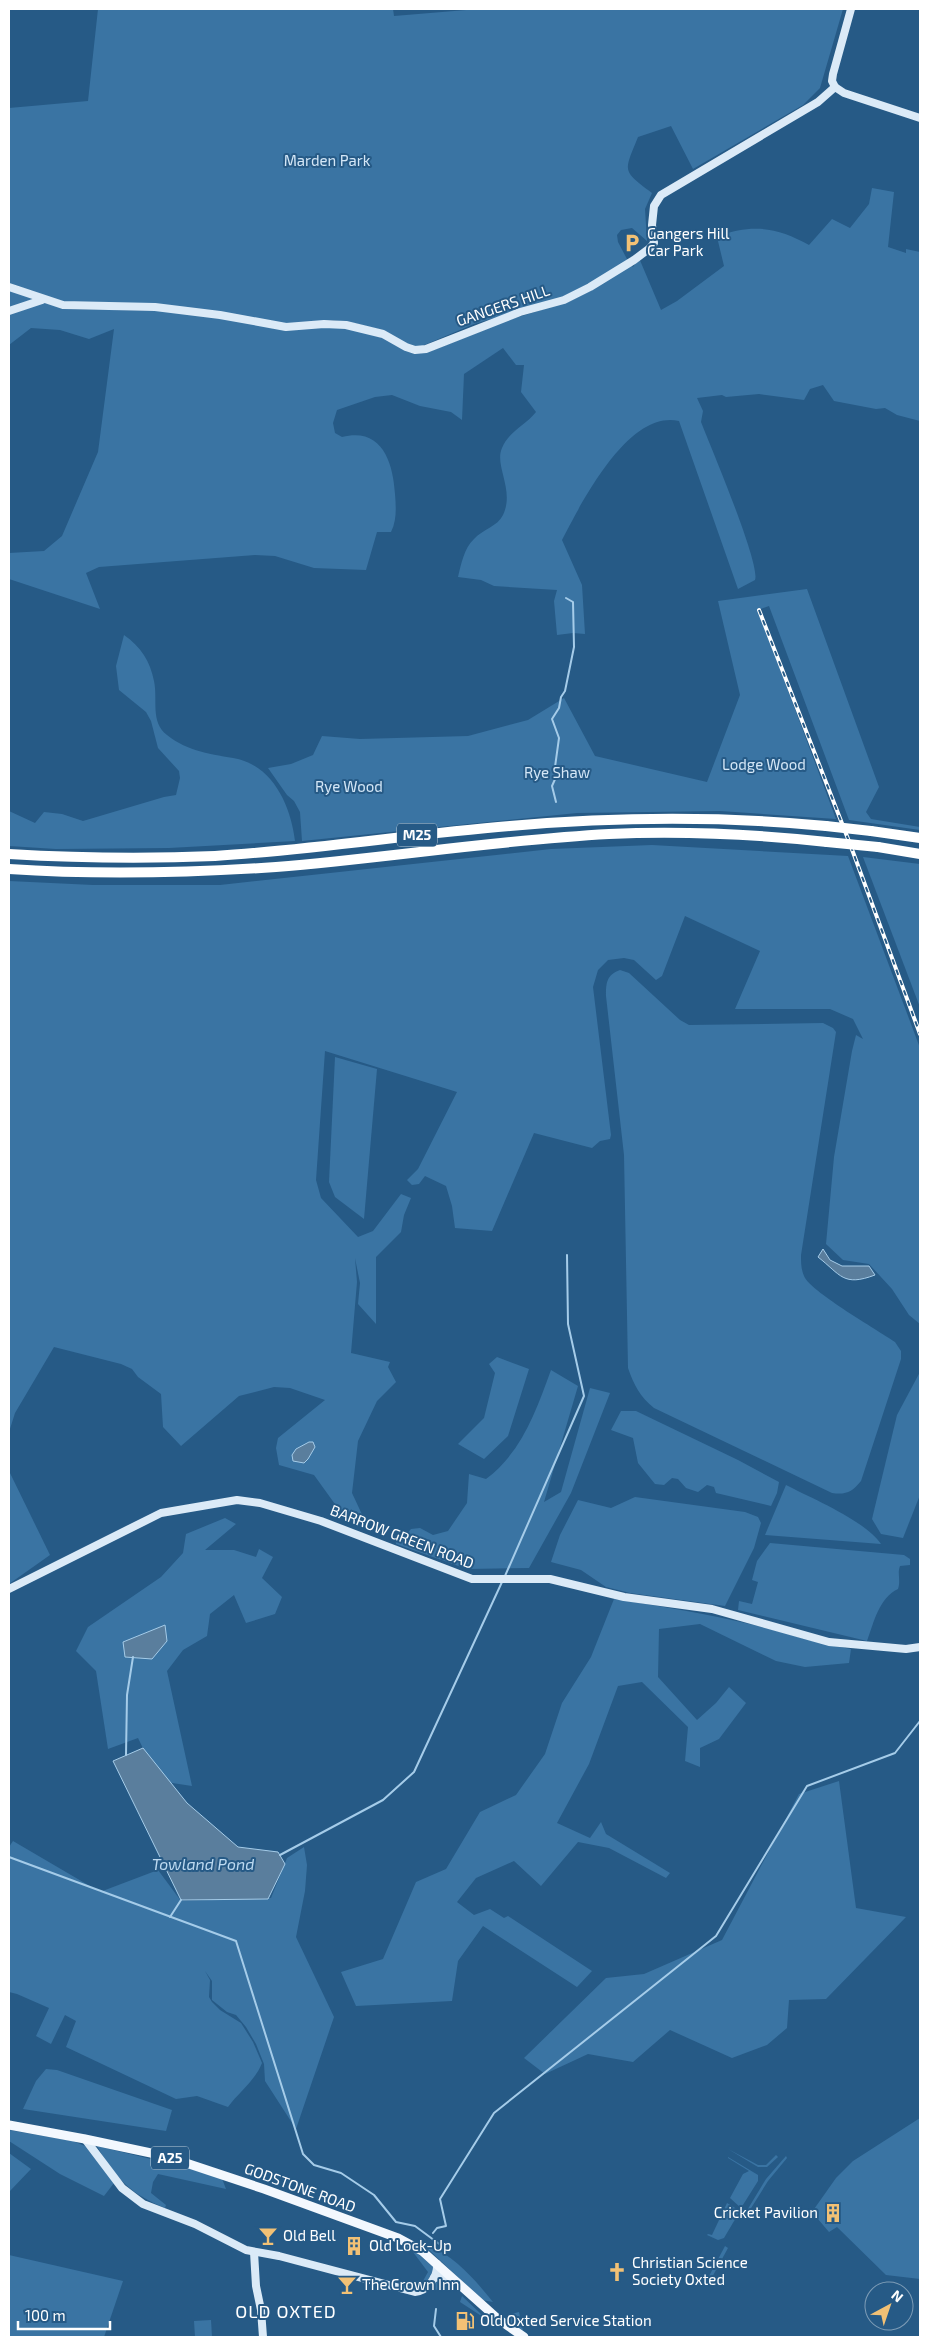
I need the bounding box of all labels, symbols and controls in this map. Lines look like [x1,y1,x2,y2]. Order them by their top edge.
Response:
park label: Marden Park [284,151,371,169]
place label: Gangers Hill Car Park [647,224,730,259]
parking icon: Gangers Hill Car Park [621,232,643,254]
street label: GANGERS HILL [454,281,552,329]
park label: Lodge Wood [722,755,806,773]
park label: Rye Shaw [524,763,590,781]
park label: Rye Wood [315,777,383,795]
road number: M25 [397,824,437,846]
street label: BARROW GREEN ROAD [328,1500,477,1572]
water label: Towland Pond [152,1854,254,1873]
road number: A25 [151,2146,189,2170]
street label: GODSTONE ROAD [242,2159,359,2216]
building icon: Cricket Pavilion [822,2202,844,2224]
place label: Cricket Pavilion [714,2203,818,2221]
bar icon: Old Bell [257,2225,279,2247]
place label: Old Bell [283,2226,336,2244]
building icon: Old Lock-Up [343,2235,365,2257]
place label: Old Lock-Up [369,2236,452,2254]
place label: Christian Science Society Oxted [632,2253,748,2288]
church icon: Christian Science Society Oxted [606,2261,628,2283]
bar icon: The Crown Inn [336,2274,358,2296]
place label: The Crown Inn [362,2275,459,2293]
north arrow [864,2281,914,2331]
text: N [888,2286,907,2305]
scale bar [18,2298,110,2330]
district label: OLD OXTED [235,2300,337,2322]
text: 100 m [25,2306,66,2324]
fuel station icon: Old Oxted Service Station [454,2310,476,2332]
place label: Old Oxted Service Station [480,2311,652,2329]

